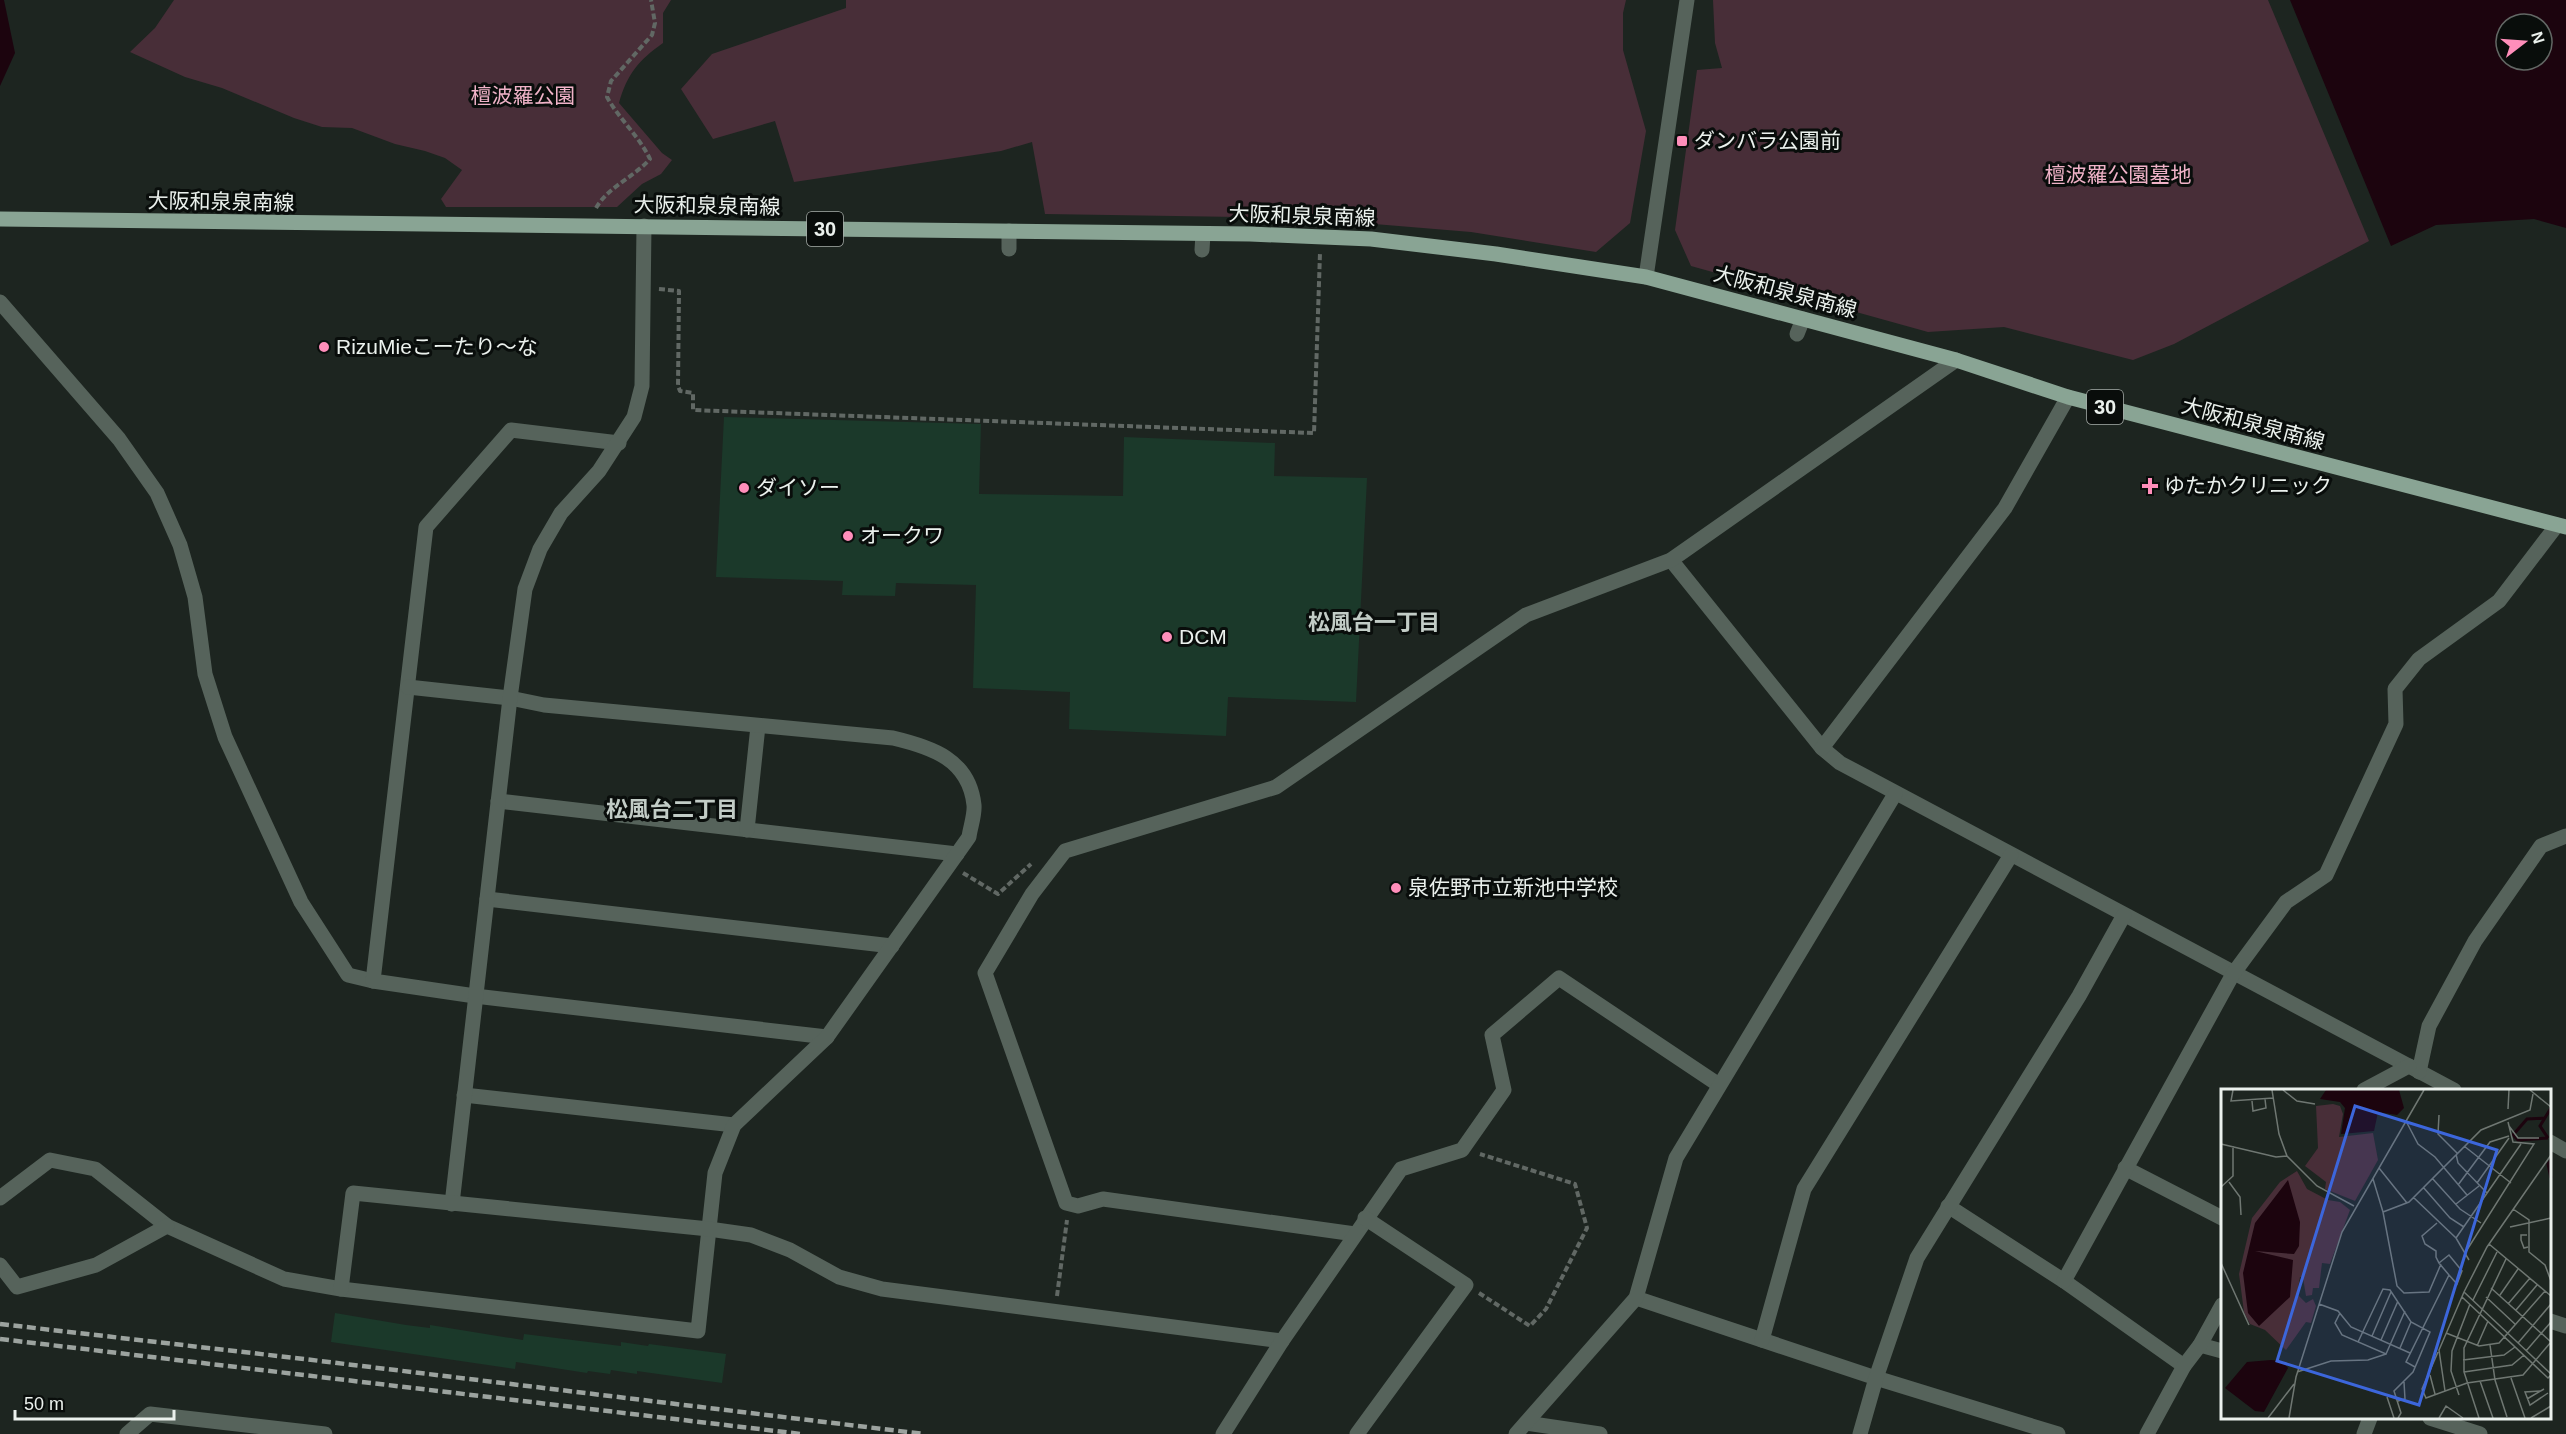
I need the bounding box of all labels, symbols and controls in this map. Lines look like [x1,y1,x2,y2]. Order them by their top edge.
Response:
north arrow [2494,12,2554,72]
text: N [2528,30,2548,46]
park label: 檀波羅公園 [471,84,576,107]
place label: ダンバラ公園前 [1694,129,1841,152]
marker: ダンバラ公園前 [1675,134,1689,148]
park label: 檀波羅公園墓地 [2045,163,2192,186]
street label: 大阪和泉泉南線 [147,189,295,214]
street label: 大阪和泉泉南線 [633,193,781,218]
street label: 大阪和泉泉南線 [1228,201,1376,230]
road number: 30 [807,212,843,246]
street label: 大阪和泉泉南線 [1711,261,1859,322]
place label: RizuMieこーたり～な [336,335,538,358]
marker: RizuMieこーたり～な [317,340,331,354]
road number: 30 [2087,390,2123,424]
street label: 大阪和泉泉南線 [2179,393,2327,454]
place label: ゆたかクリニック [2164,474,2332,497]
place label: ダイソー [756,476,840,499]
marker: ゆたかクリニック [2141,477,2159,495]
marker: ダイソー [737,481,751,495]
place label: オークワ [860,524,944,547]
marker: オークワ [841,529,855,543]
district label: 松風台一丁目 [1308,610,1440,635]
place label: DCM [1179,625,1227,648]
marker: DCM [1160,630,1174,644]
district label: 松風台二丁目 [606,797,738,822]
place label: 泉佐野市立新池中学校 [1408,876,1618,899]
marker: 泉佐野市立新池中学校 [1389,881,1403,895]
inset map [2221,1089,2551,1419]
scale bar [15,1383,174,1421]
text: 50 m [24,1394,64,1414]

